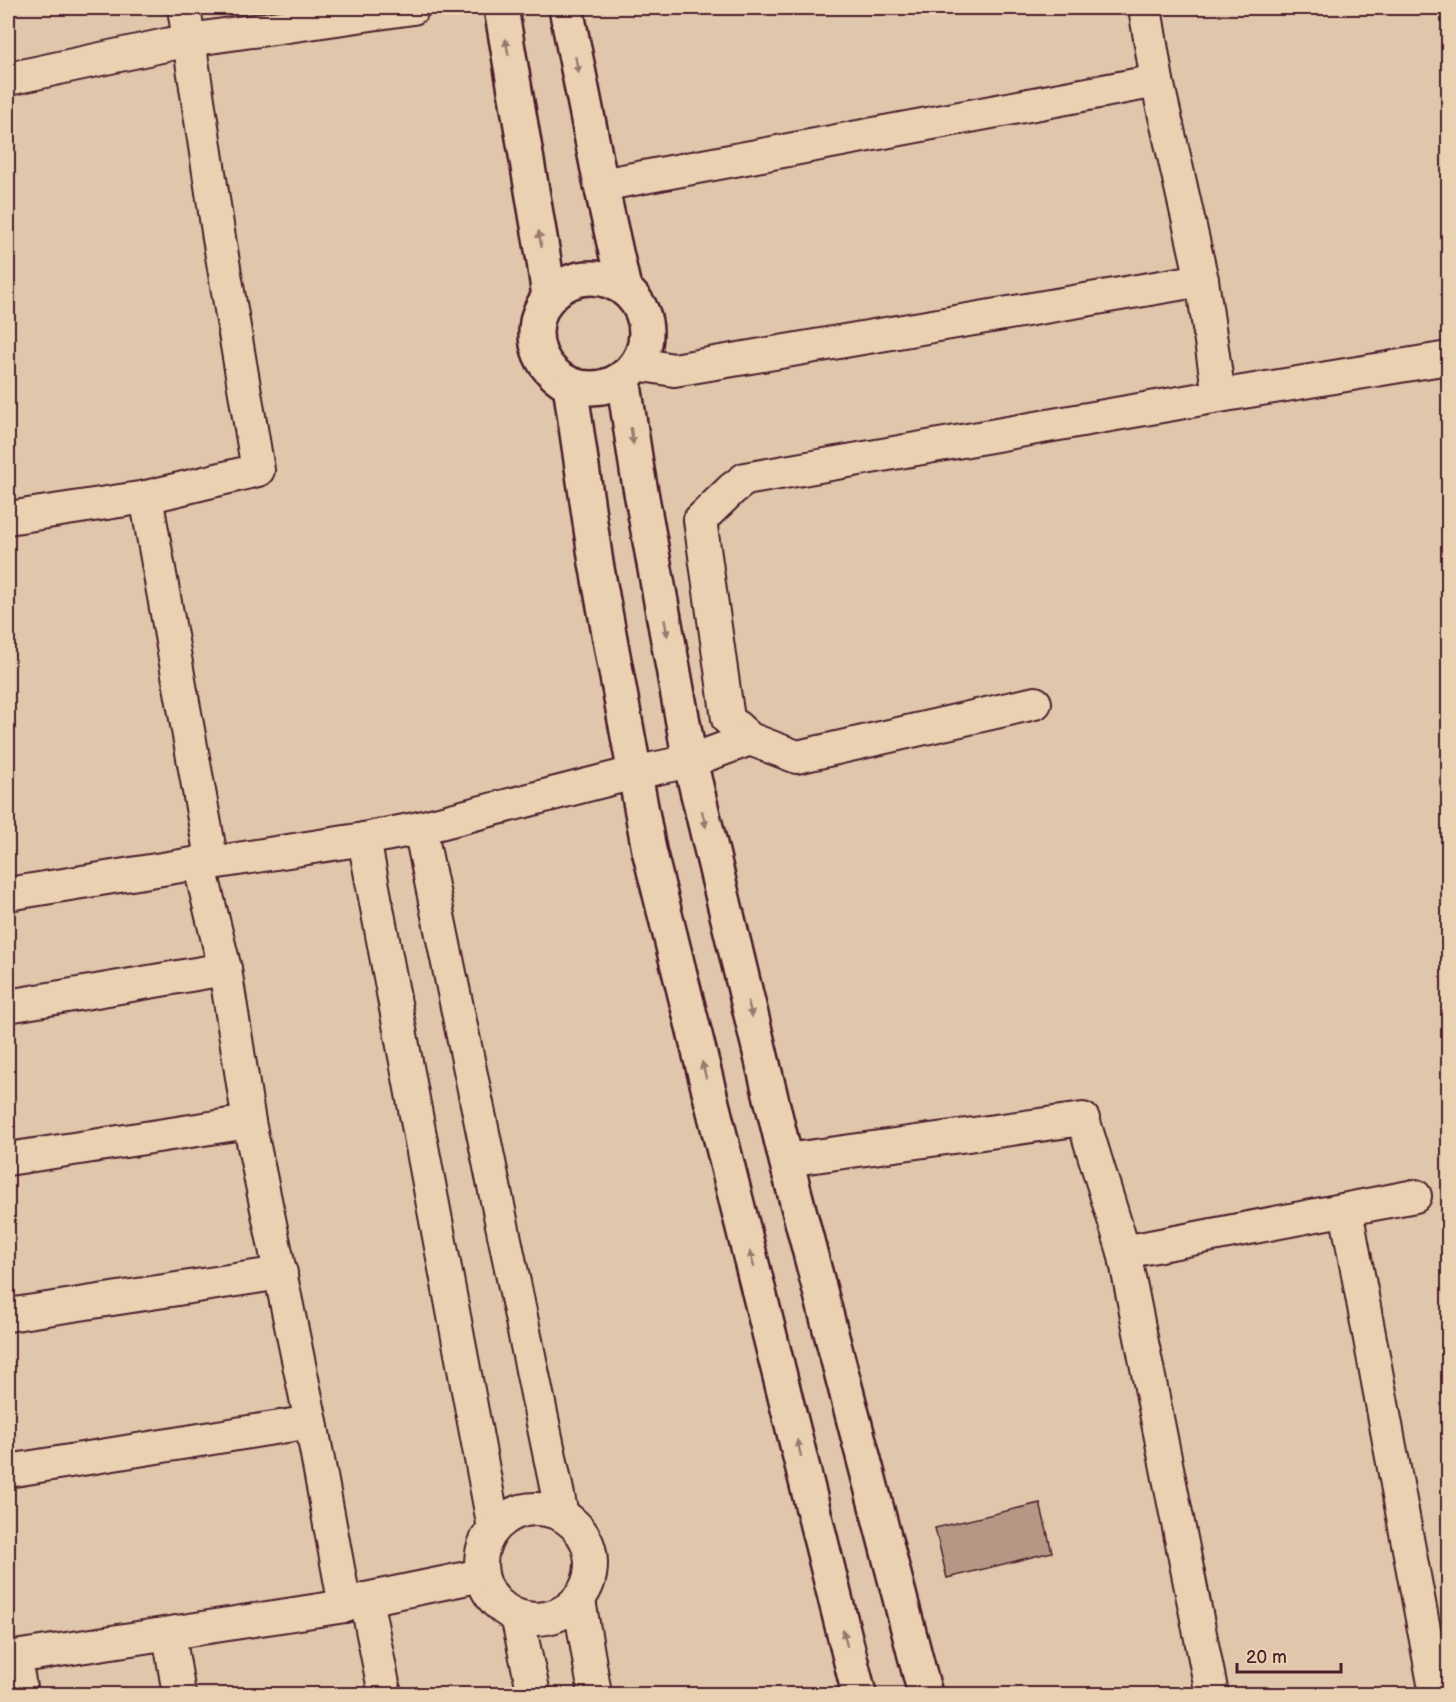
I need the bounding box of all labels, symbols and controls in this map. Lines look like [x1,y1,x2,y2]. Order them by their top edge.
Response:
one-way arrow [503,37,512,56]
one-way arrow [573,56,582,75]
one-way arrow [535,229,544,248]
one-way arrow [627,427,636,446]
one-way arrow [661,619,670,638]
one-way arrow [699,810,709,828]
one-way arrow [745,1000,755,1018]
one-way arrow [699,1061,709,1079]
one-way arrow [746,1250,756,1268]
one-way arrow [793,1439,803,1458]
one-way arrow [840,1629,850,1647]
scale bar [1237,1636,1340,1674]
text: 20 m [1246,1647,1287,1668]

